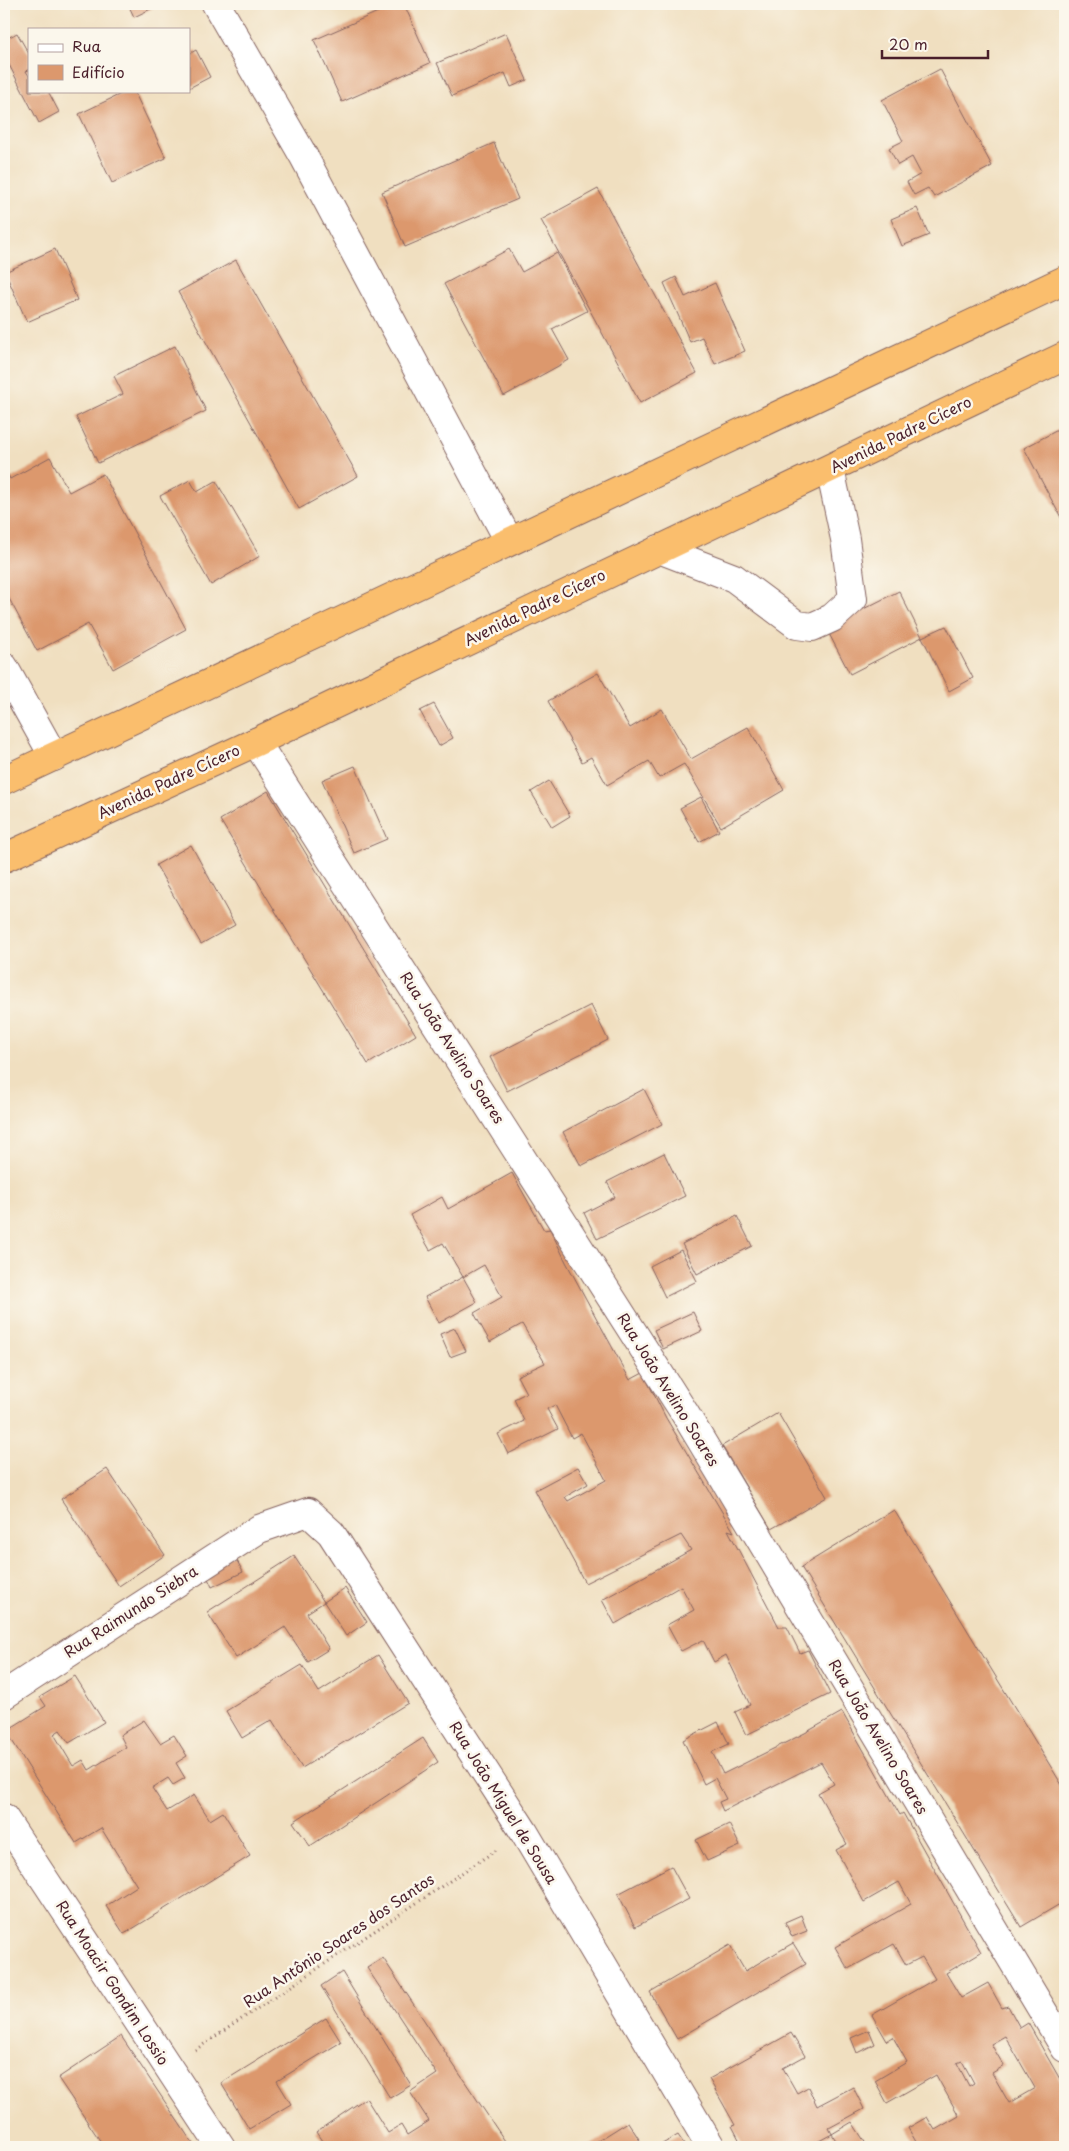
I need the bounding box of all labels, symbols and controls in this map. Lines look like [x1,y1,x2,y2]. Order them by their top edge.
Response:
legend [28,28,190,92]
scale bar [882,28,988,60]
text: 20 m [889,32,928,55]
text: Rua [72,34,101,57]
text: Edifício [72,60,125,83]
street label: Avenida Padre Cícero [826,389,975,478]
street label: Avenida Padre Cícero [460,562,609,651]
street label: Avenida Padre Cícero [93,738,243,824]
street label: Rua João Avelino Soares [395,967,511,1128]
street label: Rua João Avelino Soares [613,1308,726,1471]
street label: Rua Raimundo Siebra [59,1559,202,1663]
street label: Rua João Avelino Soares [824,1654,935,1818]
street label: Rua João Miguel de Sousa [445,1716,564,1889]
street label: Rua Antônio Soares dos Santos [238,1867,439,2012]
street label: Rua Moacir Gondim Lossio [51,1895,175,2069]

